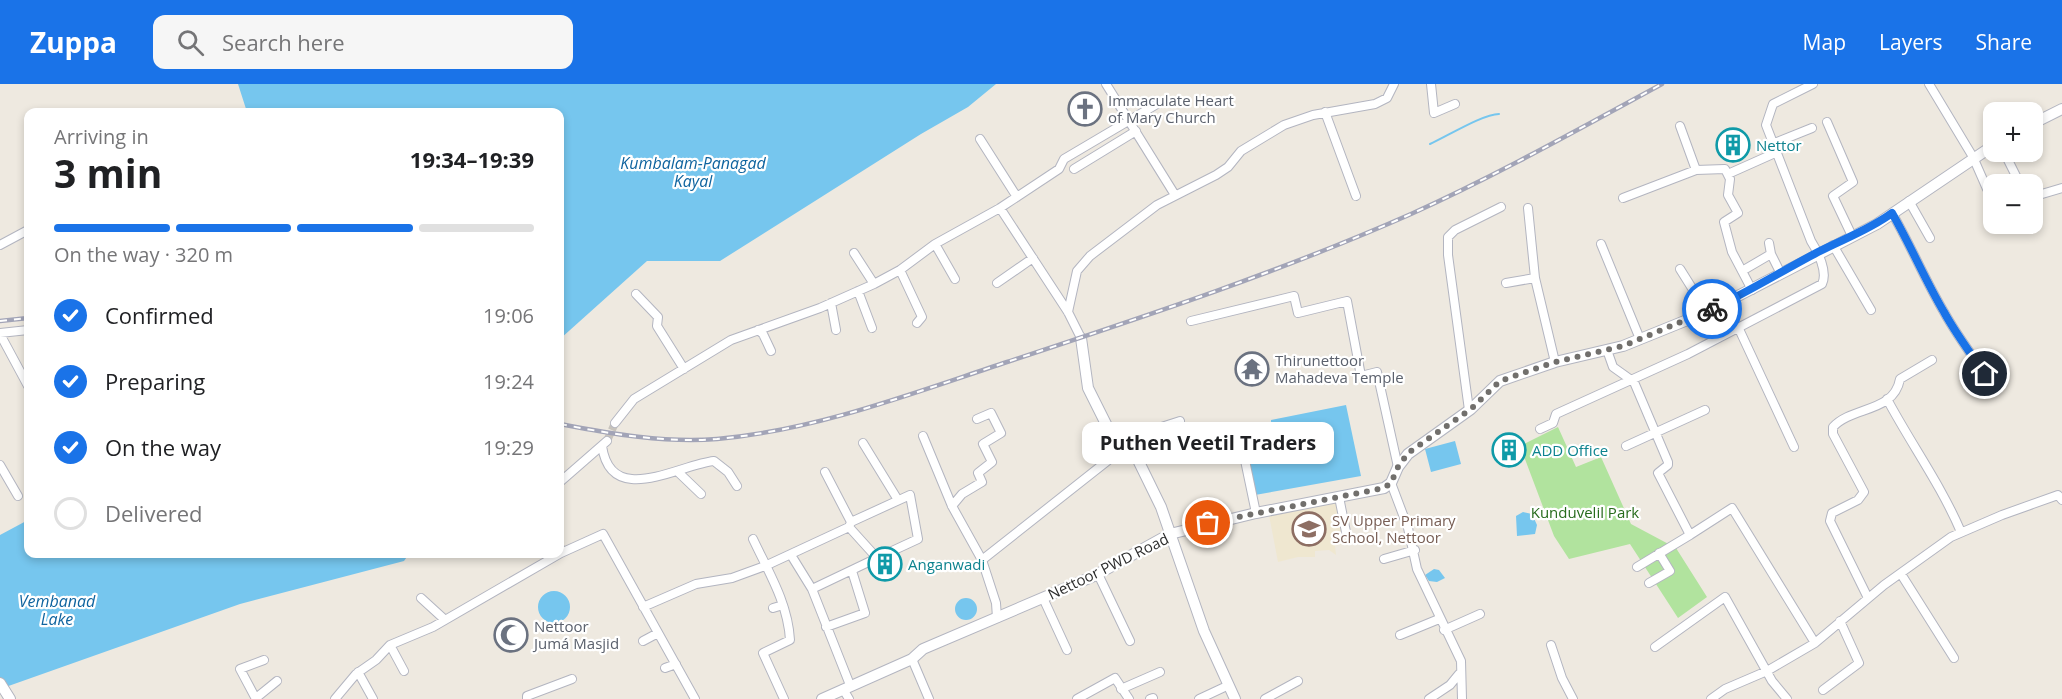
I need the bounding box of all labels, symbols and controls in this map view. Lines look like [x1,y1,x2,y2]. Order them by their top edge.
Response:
search box [153,15,573,69]
text: Zuppa [30,23,117,61]
icon: search [174,26,207,59]
text: Search here [222,27,345,57]
text: Map [1803,28,1846,56]
text: Layers [1879,28,1943,56]
text: Share [1976,28,2032,56]
place label: Immaculate Heart of Mary Church [1108,90,1234,127]
church icon: Immaculate Heart of Mary Church [1067,91,1103,127]
map controls [1983,102,2043,234]
button: + [1983,102,2043,162]
text: Arriving in [54,123,149,150]
building icon: Nettor [1715,127,1751,163]
place label: Nettor [1756,135,1802,155]
text: 19:34–19:39 [410,144,534,174]
text: 3 min [54,146,162,199]
water label: Kumbalam-Panagad Kayal [620,152,766,192]
button: − [1983,174,2043,234]
text: On the way · 320 m [54,241,233,268]
courier [1682,279,1742,339]
icon: bike [1696,293,1729,326]
icon: check [54,299,87,332]
text: Confirmed [105,300,214,330]
text: 19:06 [483,302,534,329]
pin [1959,348,2010,399]
place label: Thirunettoor Mahadeva Temple [1275,350,1404,387]
temple icon: Thirunettoor Mahadeva Temple [1234,351,1270,387]
icon: home [1968,357,2001,390]
icon: check [54,365,87,398]
text: Preparing [105,366,205,396]
text: 19:24 [483,368,534,395]
callout: Puthen Veetil Traders [1082,421,1334,463]
text: Puthen Veetil Traders [1100,429,1316,456]
icon: check [54,431,87,464]
text: On the way [105,432,221,462]
building icon: ADD Office [1491,432,1527,468]
text: 19:29 [483,434,534,461]
place label: ADD Office [1532,440,1608,460]
pin [1182,497,1233,548]
text: Delivered [105,498,203,528]
park label: Kunduvelil Park [1531,502,1639,522]
icon: bag [1191,506,1224,539]
place label: SV Upper Primary School, Nettoor [1332,510,1456,547]
school or university icon: SV Upper Primary School, Nettoor [1291,511,1327,547]
street label: Nettoor PWD Road [1044,528,1172,604]
building icon: Anganwadi [867,546,903,582]
place label: Anganwadi [908,554,985,574]
water label: Vembanad Lake [19,590,96,630]
place label: Nettoor Jumá Masjid [532,616,619,653]
mosque icon: Nettoor Jumá Masjid [493,617,529,653]

